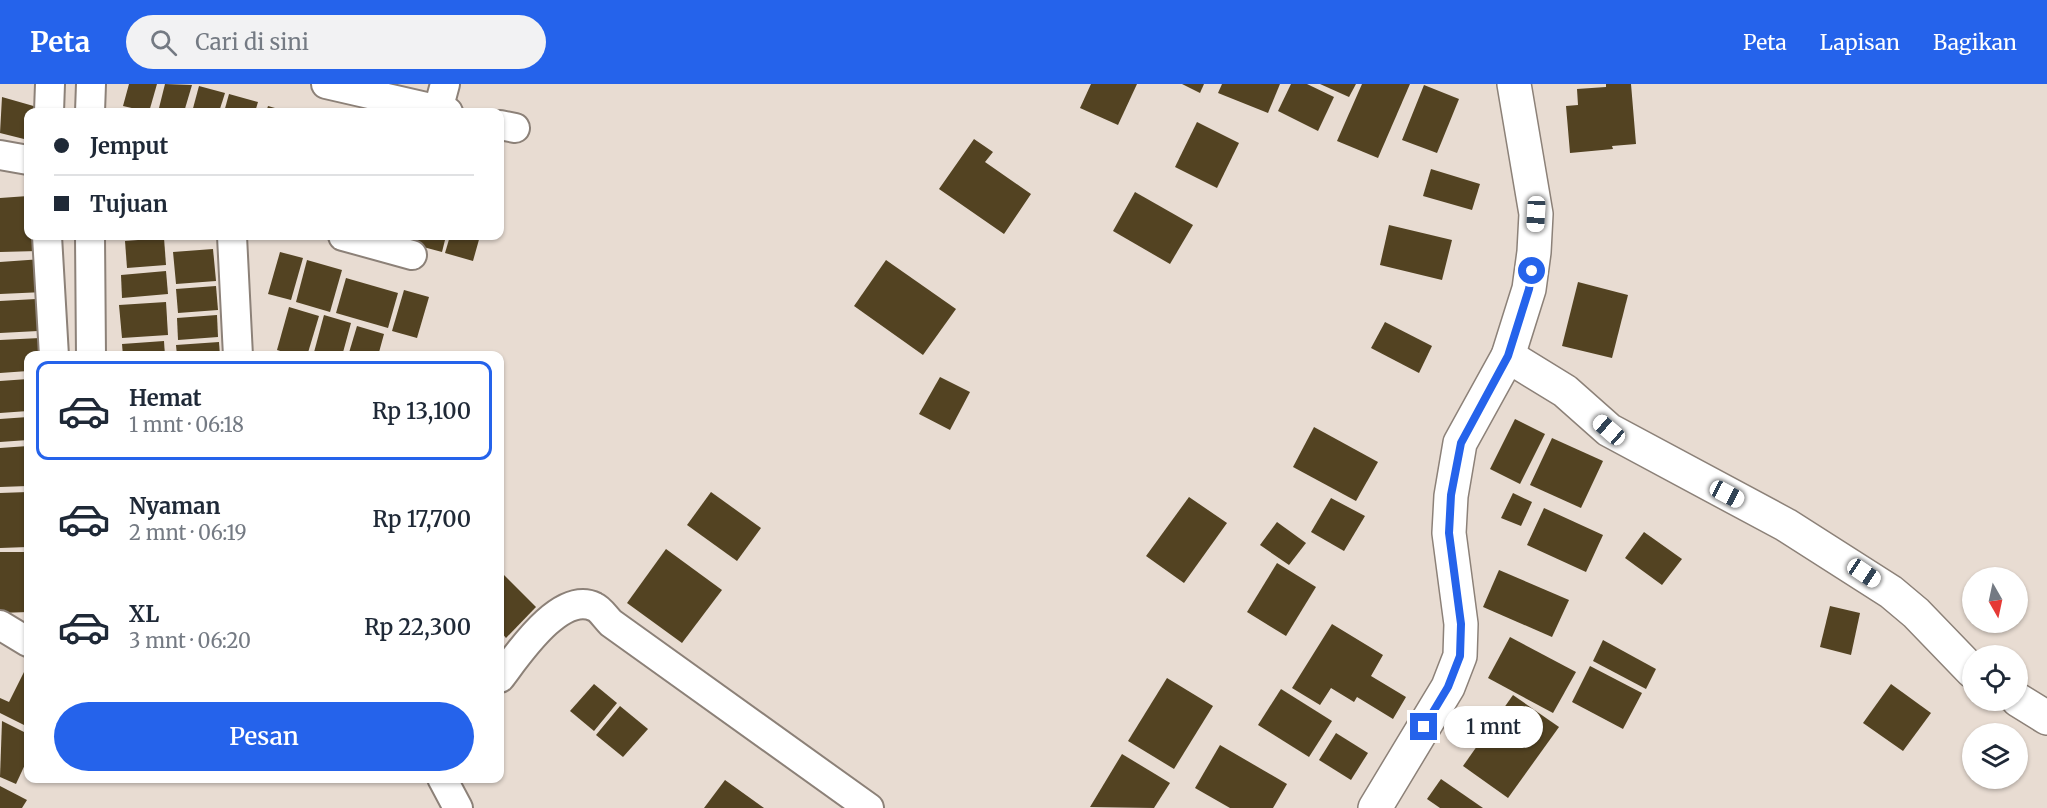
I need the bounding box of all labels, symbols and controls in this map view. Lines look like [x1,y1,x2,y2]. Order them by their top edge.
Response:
search box [126,15,546,69]
text: Peta [30,24,90,60]
icon: search [147,26,180,59]
text: Cari di sini [195,28,309,56]
text: Peta [1743,29,1787,56]
text: Lapisan [1820,29,1900,56]
text: Bagikan [1933,29,2017,56]
text: Jemput [90,132,168,160]
text: Tujuan [90,190,168,218]
car [1526,196,1546,232]
route start [1518,257,1545,284]
icon: car [57,384,111,438]
text: Hemat [129,384,202,412]
text: Rp 13,100 [372,397,471,425]
car [1590,411,1628,449]
text: 1 mnt · 06:18 [129,412,244,437]
car [1707,478,1747,510]
icon: car [57,492,111,546]
text: Nyaman [129,492,220,520]
text: Rp 17,700 [373,505,471,533]
text: 2 mnt · 06:19 [129,520,247,545]
car [1844,555,1884,591]
north arrow [1962,567,2028,633]
map controls [1962,567,2028,789]
icon: car [57,600,111,654]
text: XL [129,600,159,628]
text: Rp 22,300 [364,613,471,641]
text: 3 mnt · 06:20 [129,628,251,653]
button: locate [1962,645,2028,711]
button: Pesan [54,702,474,771]
callout: 1 mnt [1445,706,1544,748]
route end [1410,713,1437,740]
text: 1 mnt [1466,714,1521,739]
button: layers [1962,723,2028,789]

